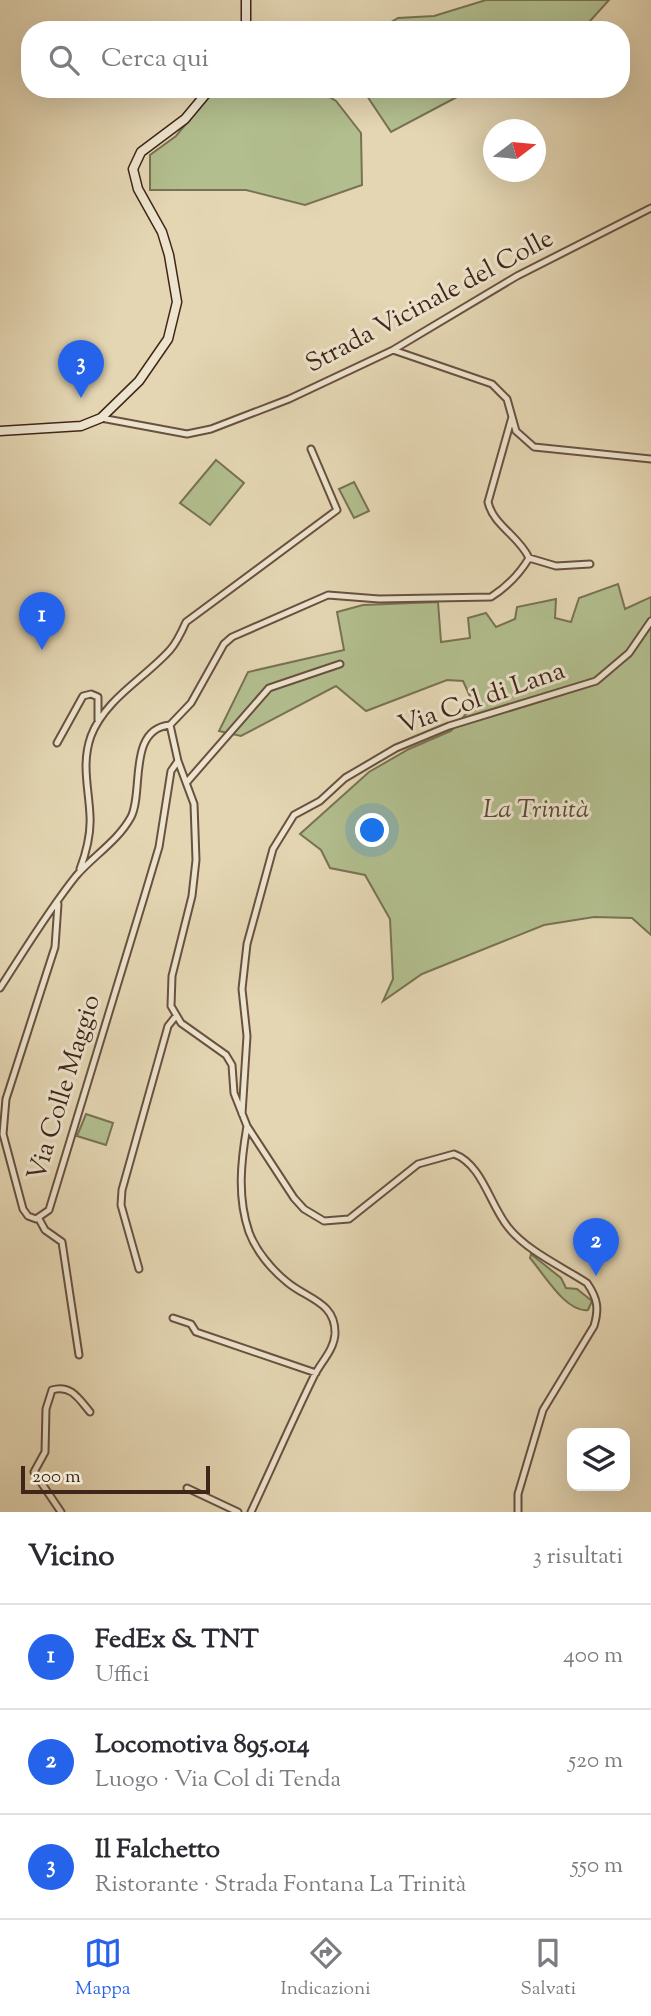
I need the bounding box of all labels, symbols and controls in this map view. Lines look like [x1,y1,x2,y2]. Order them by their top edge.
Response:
search box [21,21,630,98]
icon: search [45,41,83,79]
text: Cerca qui [101,41,209,78]
north arrow [483,119,546,182]
street label: Strada Vicinale del Colle [300,221,560,383]
pin: 3 [58,340,104,398]
pin: 1 [19,592,65,650]
street label: Via Col di Lana [394,653,570,745]
park label: La Trinità [483,792,589,829]
your location [355,813,389,847]
street label: Via Colle Maggio [19,990,111,1186]
pin: 2 [573,1218,619,1276]
map controls [567,1428,630,1491]
button: layers [567,1428,630,1491]
scale bar [21,1463,210,1495]
text: 200 m [32,1464,81,1491]
text: Vicino [28,1536,115,1579]
text: 3 risultati [533,1541,623,1574]
text: FedEx & TNT [95,1622,259,1659]
text: 1 [47,1640,55,1673]
text: 400 m [563,1640,623,1673]
text: Uffici [95,1659,149,1692]
text: Locomotiva 895.014 [95,1727,310,1764]
text: 2 [46,1745,56,1778]
text: 520 m [568,1745,623,1778]
text: Luogo · Via Col di Tenda [95,1764,341,1797]
text: Il Falchetto [95,1832,220,1869]
text: 3 [46,1850,56,1883]
text: 550 m [571,1850,623,1883]
text: Ristorante · Strada Fontana La Trinità [95,1869,466,1902]
tab: Mappa [75,1934,131,2003]
tab: Indicazioni [280,1934,371,2003]
tab: Salvati [520,1934,576,2003]

